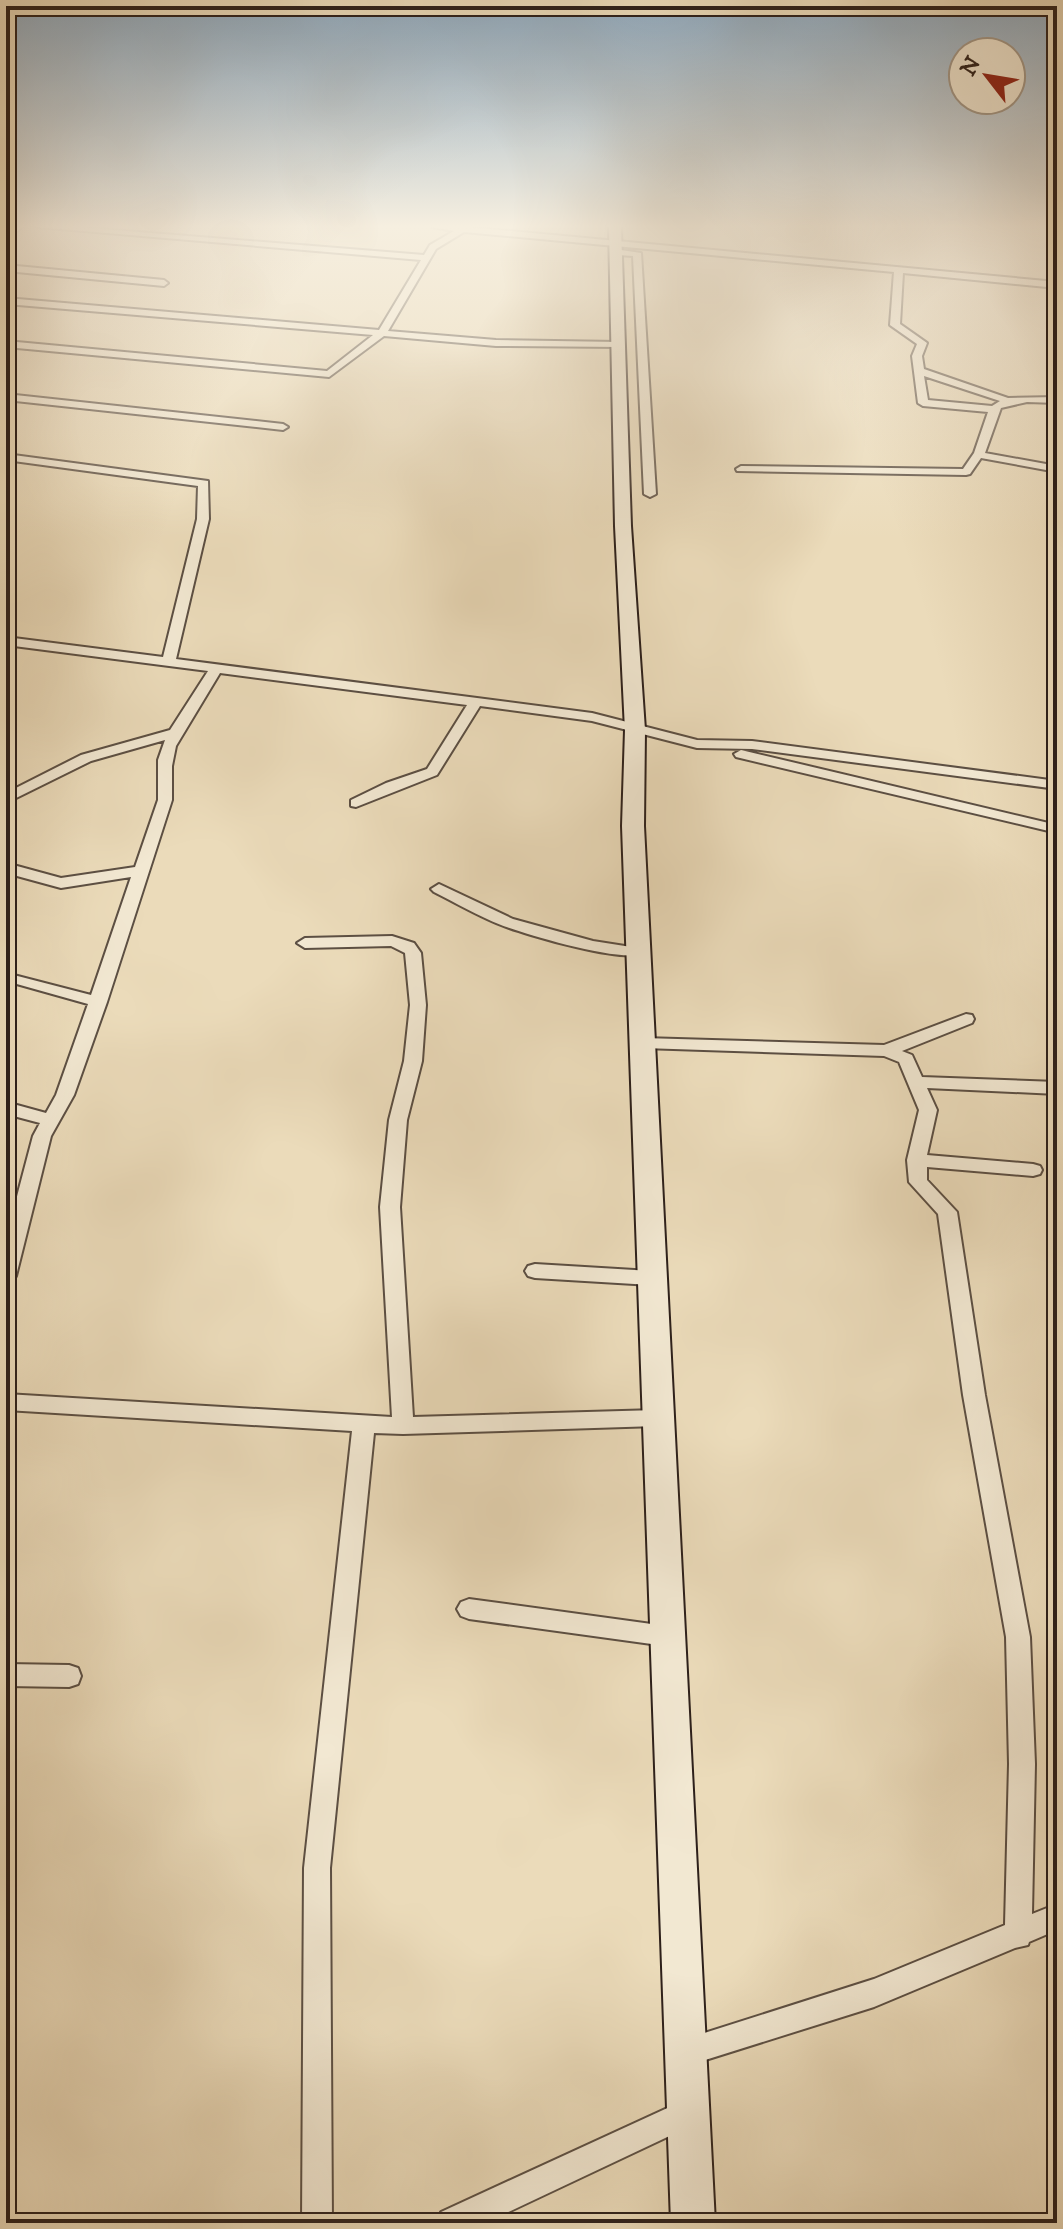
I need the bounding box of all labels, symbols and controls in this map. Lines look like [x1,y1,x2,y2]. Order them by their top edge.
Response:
north arrow [947,36,1027,116]
text: N [955,52,987,81]

